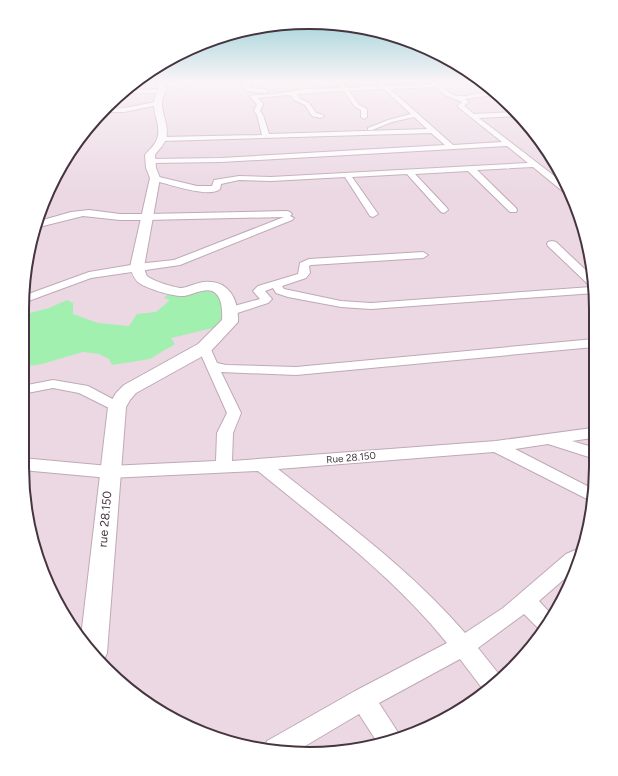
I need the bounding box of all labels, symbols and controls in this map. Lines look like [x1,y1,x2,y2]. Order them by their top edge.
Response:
street label: Rue 28.150 [326,449,376,466]
street label: rue 28.150 [96,490,114,548]

